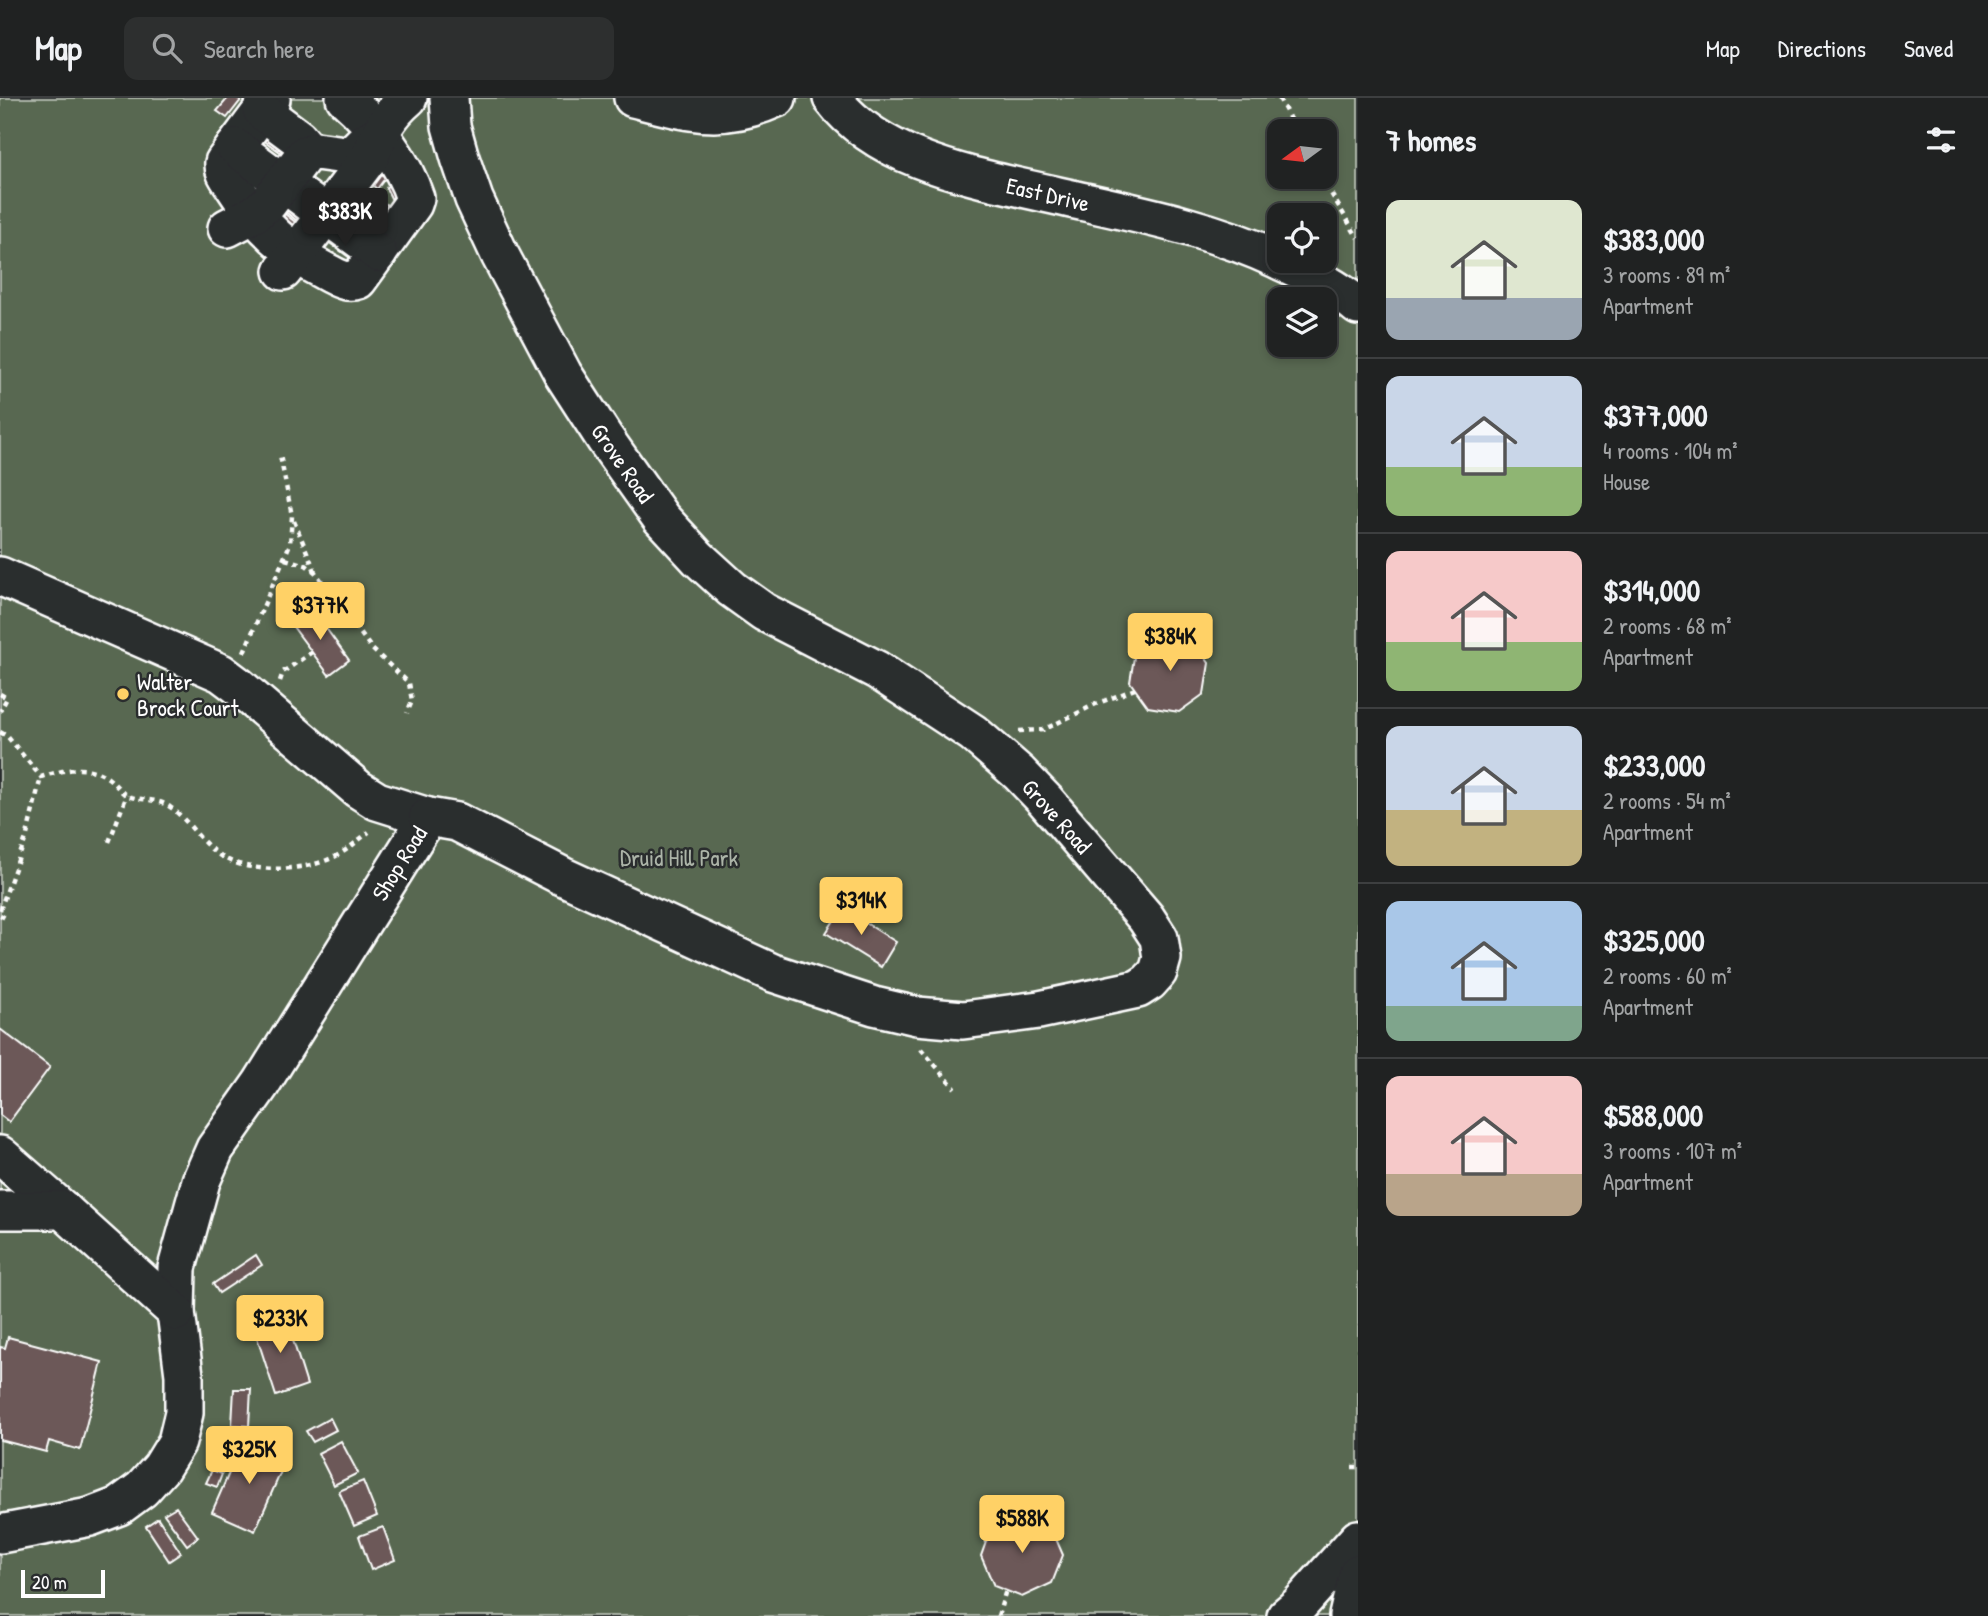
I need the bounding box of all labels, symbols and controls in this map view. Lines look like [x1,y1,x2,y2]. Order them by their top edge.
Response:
search box [124,17,614,80]
text: Map [35,26,82,70]
icon: search [148,29,186,67]
text: Search here [204,31,315,66]
text: Map [1706,32,1740,64]
text: Directions [1778,32,1866,64]
text: Saved [1904,32,1953,64]
north arrow [1267,119,1337,189]
map controls [1267,119,1337,357]
text: 7 homes [1386,120,1476,160]
icon: filters [1922,121,1960,159]
street label: East Drive [1003,169,1093,219]
pin: $383K [296,188,394,248]
text: $383K [318,195,372,226]
button: locate [1267,203,1337,273]
text: $383,000 [1603,219,1704,259]
icon: home [1442,228,1526,312]
text: 3 rooms · 89 m² [1603,259,1730,290]
button: layers [1267,287,1337,357]
text: Apartment [1603,290,1693,321]
text: $377,000 [1603,395,1708,435]
icon: home [1442,404,1526,488]
street label: Grove Road [584,417,662,509]
text: 4 rooms · 104 m² [1603,435,1737,466]
text: House [1603,466,1650,497]
text: $314,000 [1603,570,1700,610]
icon: home [1442,579,1526,663]
pin: $377K [271,582,369,642]
text: $377K [292,589,348,620]
text: 2 rooms · 68 m² [1603,610,1731,641]
pin: $384K [1121,614,1219,673]
text: $384K [1144,620,1196,651]
text: Apartment [1603,641,1693,672]
place label: Walter Brock Court [137,666,239,723]
marker: Walter Brock Court [115,686,131,702]
text: $233,000 [1603,745,1706,785]
icon: home [1442,754,1526,838]
street label: Grove Road [1015,772,1099,860]
text: 2 rooms · 54 m² [1603,785,1731,816]
text: Apartment [1603,816,1693,847]
street label: Shop Road [364,820,434,906]
park label: Druid Hill Park [620,842,738,873]
pin: $314K [812,878,910,937]
text: $314K [836,884,886,915]
text: $325,000 [1603,920,1705,960]
icon: home [1442,929,1526,1013]
text: 2 rooms · 60 m² [1603,960,1732,991]
text: Apartment [1603,991,1693,1022]
text: $588,000 [1603,1095,1703,1135]
icon: home [1442,1104,1526,1188]
text: 3 rooms · 107 m² [1603,1135,1742,1166]
text: Apartment [1603,1166,1693,1197]
pin: $233K [231,1296,329,1355]
text: $233K [252,1302,308,1333]
pin: $325K [200,1426,298,1486]
text: $325K [222,1433,276,1464]
pin: $588K [973,1496,1071,1555]
text: $588K [995,1502,1049,1533]
scale bar [21,1567,105,1599]
text: 20 m [32,1569,67,1595]

